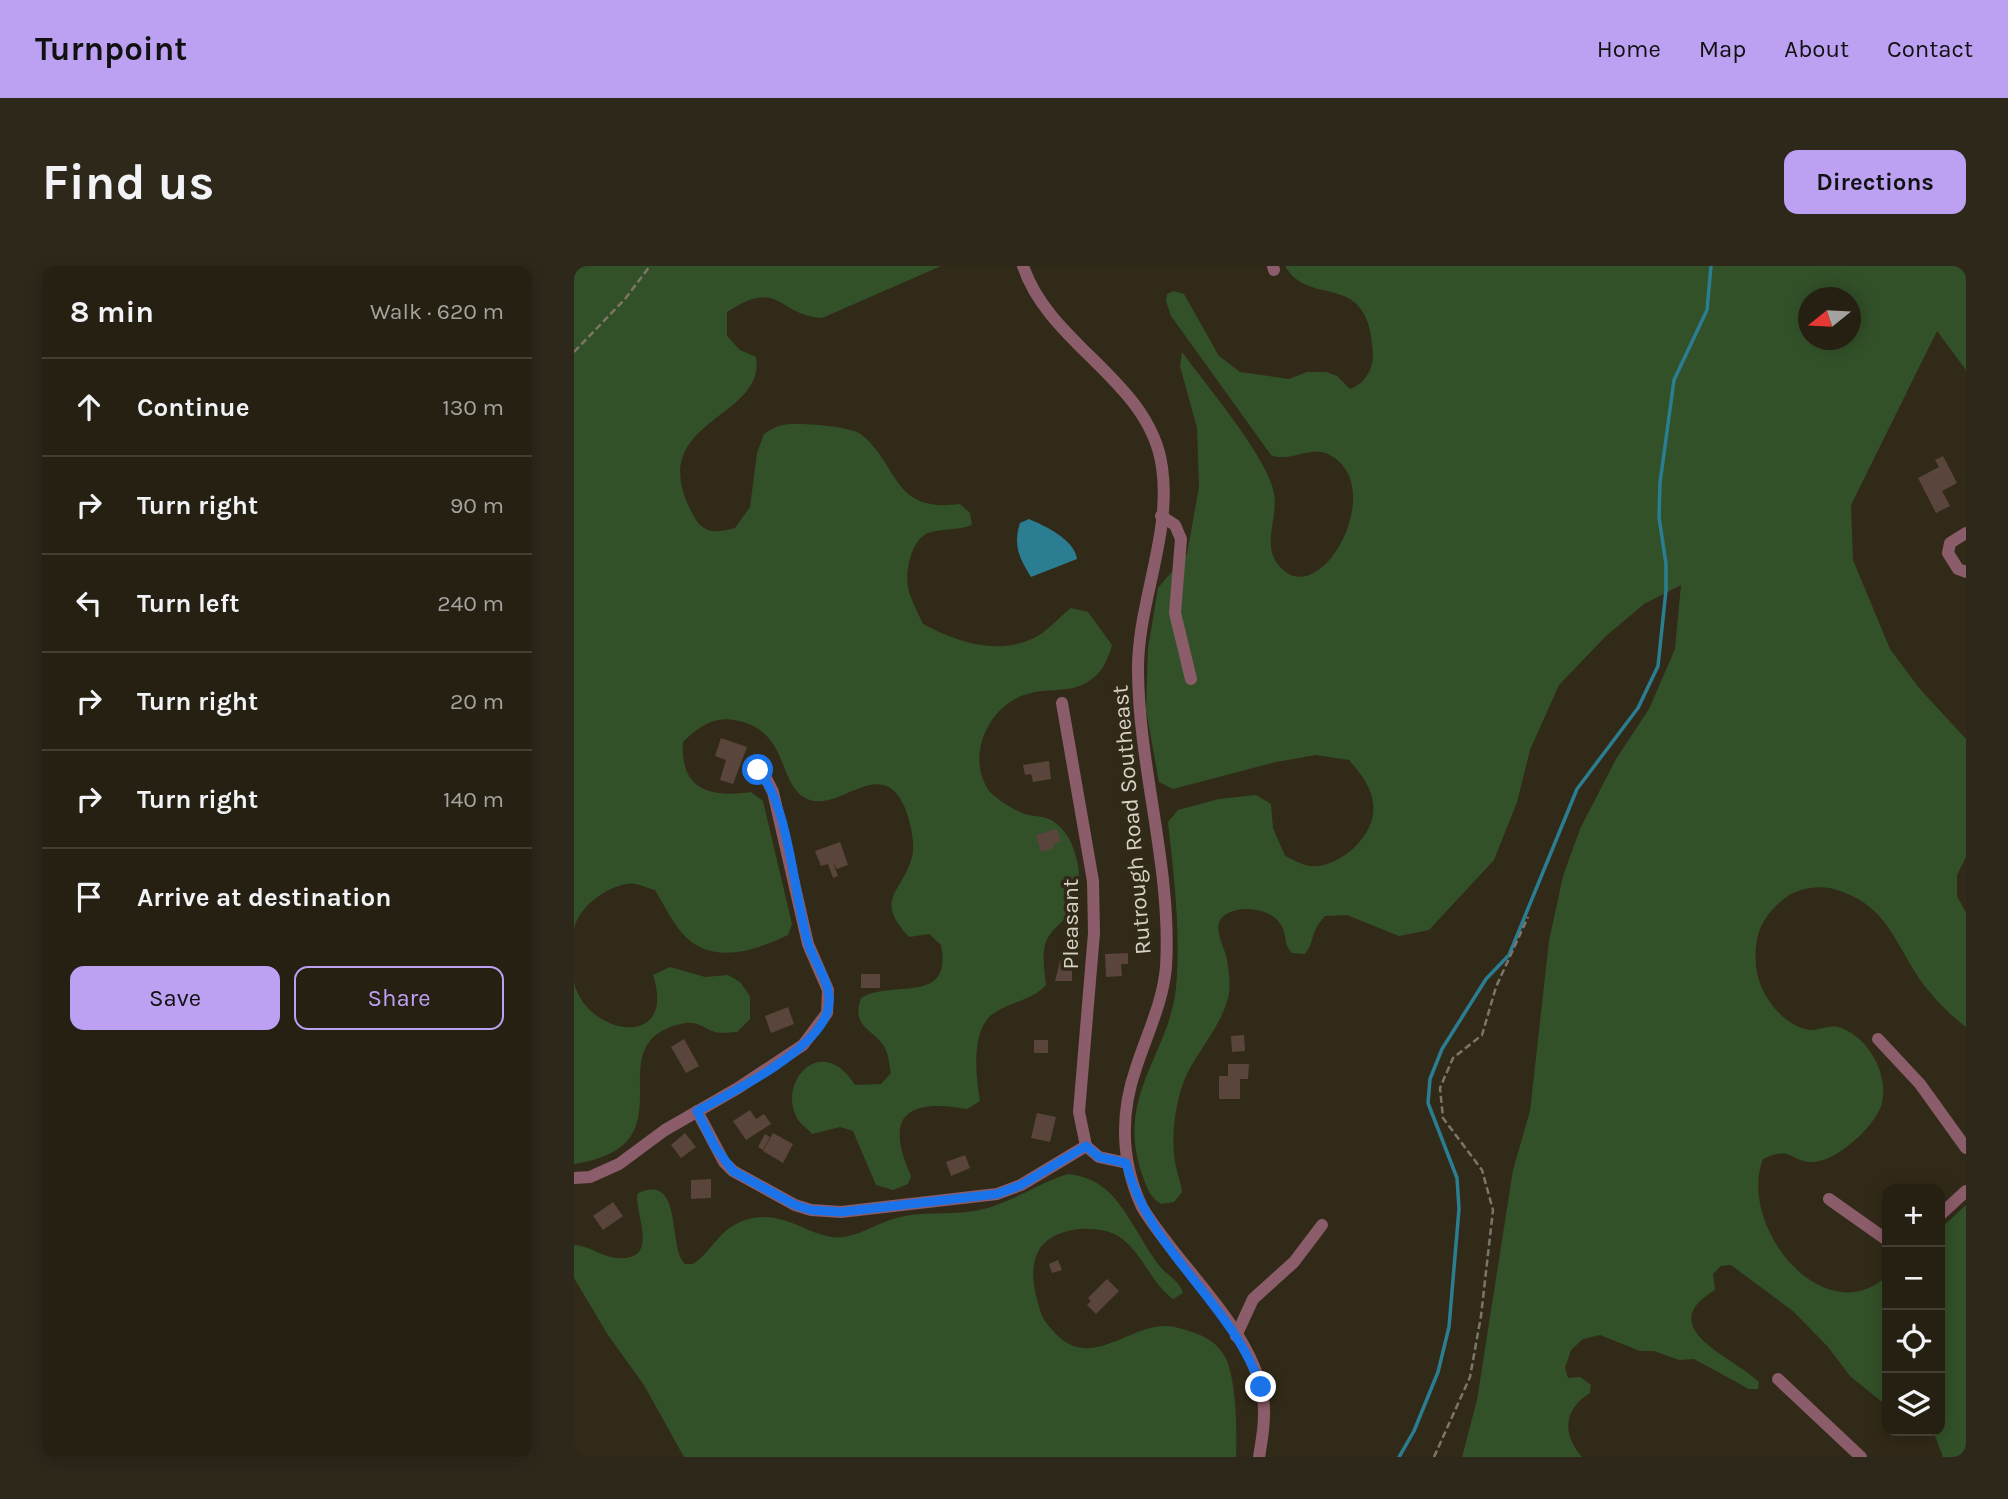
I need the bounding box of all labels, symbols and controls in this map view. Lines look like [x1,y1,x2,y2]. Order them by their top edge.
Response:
text: Turnpoint [35,30,187,68]
text: Home [1597,35,1661,63]
text: Map [1699,35,1746,63]
text: About [1784,35,1849,63]
text: Contact [1887,35,1973,63]
button: Directions [1784,150,1966,214]
text: Find us [42,154,214,211]
north arrow [1798,287,1861,350]
text: 8 min [70,294,154,330]
text: Walk · 620 m [370,298,504,325]
icon: ahead [70,388,108,426]
text: Continue [137,392,249,423]
text: 130 m [442,394,504,421]
icon: right [70,486,108,524]
text: Turn right [137,490,258,521]
text: 90 m [450,492,504,519]
icon: left [70,584,108,622]
text: Turn left [137,588,239,619]
text: 240 m [437,590,504,617]
icon: right [70,682,108,720]
street label: Rutrough Road Southeast [1106,684,1157,956]
text: Turn right [137,686,258,717]
text: 20 m [450,688,504,715]
route start [742,754,773,785]
icon: right [70,780,108,818]
text: Turn right [137,784,258,815]
text: 140 m [443,786,504,813]
icon: arrive [70,878,108,916]
street label: Pleasant [1057,878,1084,969]
text: Arrive at destination [137,882,391,913]
button: Save [70,966,280,1030]
button: Share [294,966,504,1030]
map controls [1882,1184,1945,1436]
button: + [1882,1184,1945,1247]
button: − [1882,1247,1945,1310]
button: locate [1882,1310,1945,1373]
route end [1245,1371,1276,1402]
button: layers [1882,1373,1945,1436]

